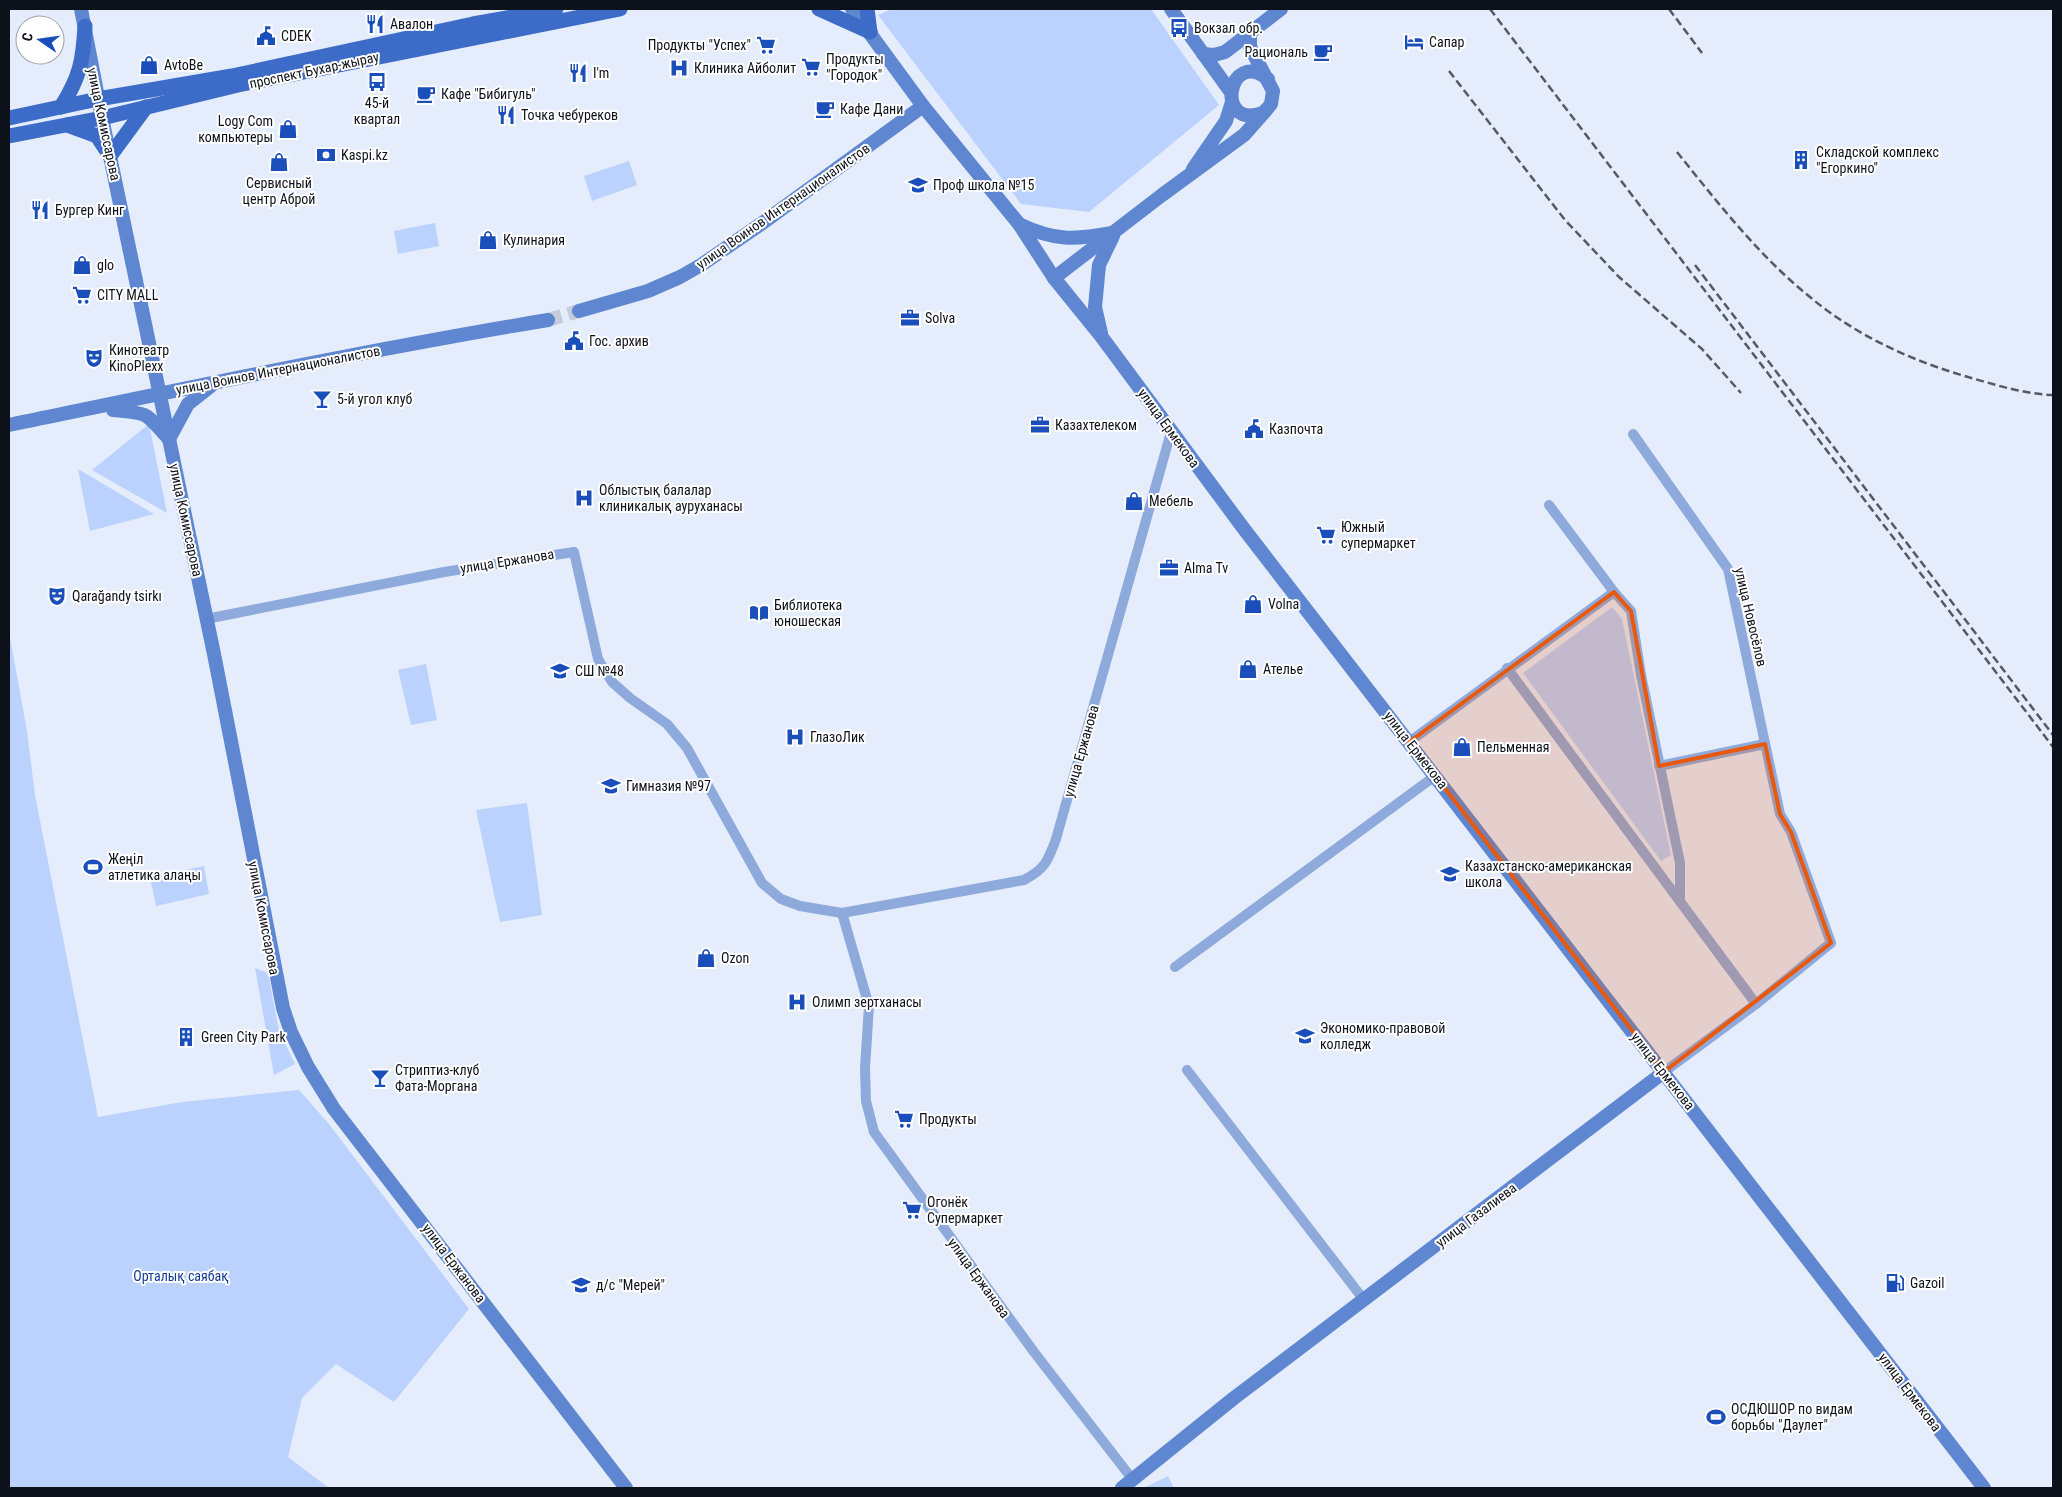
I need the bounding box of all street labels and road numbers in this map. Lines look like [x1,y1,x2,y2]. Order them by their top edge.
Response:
street label: проспект Бухар-жырау [248,48,380,92]
street label: улица Комиссарова [84,66,124,182]
street label: улица Воинов Интернационалистов [693,140,873,272]
street label: улица Воинов Интернационалистов [175,342,381,398]
street label: улица Ермекова [1135,385,1203,471]
street label: улица Комиссарова [166,462,206,578]
street label: улица Ержанова [459,546,555,576]
street label: улица Новосёлов [1732,566,1770,668]
street label: улица Ержанова [1060,703,1102,799]
street label: улица Ермекова [1381,708,1451,792]
street label: улица Комиссарова [245,860,283,976]
street label: улица Ермекова [1628,1029,1698,1113]
street label: улица Газалиева [1433,1180,1519,1250]
street label: улица Ержанова [419,1220,489,1306]
street label: улица Ержанова [945,1235,1013,1321]
street label: улица Ермекова [1875,1350,1945,1434]

